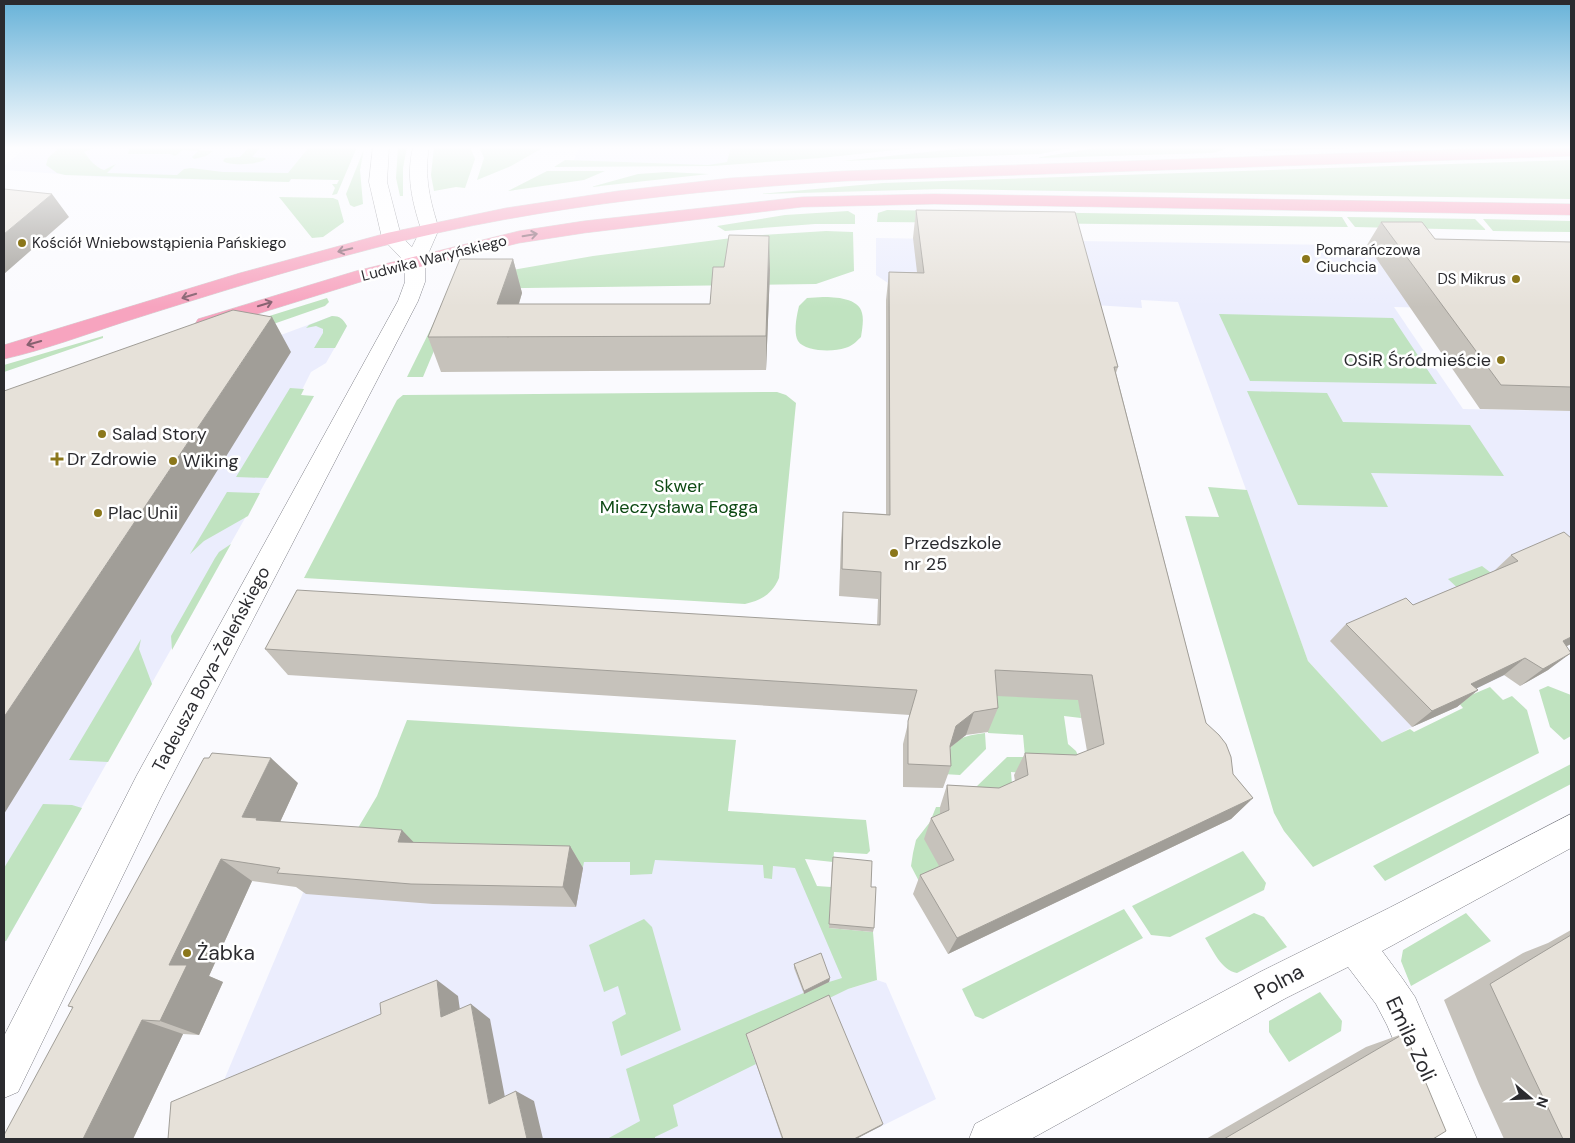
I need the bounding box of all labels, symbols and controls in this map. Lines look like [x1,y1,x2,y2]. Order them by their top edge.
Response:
street label: Ludwika Waryńskiego [359,230,509,286]
one-way arrow [522,230,538,240]
place label: Kościół Wniebowstąpienia Pańskiego [32,233,286,253]
marker: Kościół Wniebowstąpienia Pańskiego [16,237,28,249]
place label: Pomarańczowa Ciuchcia [1316,240,1420,277]
one-way arrow [337,246,353,255]
marker: Pomarańczowa Ciuchcia [1300,253,1312,265]
place label: DS Mikrus [1438,269,1506,289]
marker: DS Mikrus [1510,273,1522,285]
one-way arrow [182,292,198,302]
one-way arrow [257,299,272,308]
one-way arrow [26,339,42,349]
place label: OSiR Śródmieście [1344,348,1491,372]
marker: OSiR Śródmieście [1495,354,1507,366]
place label: Salad Story [112,422,207,446]
marker: Salad Story [96,428,108,440]
place label: Dr Zdrowie [67,447,157,471]
place label: Wiking [183,449,239,473]
marker: Dr Zdrowie [51,453,63,465]
marker: Wiking [167,455,179,467]
park label: Skwer Mieczysława Fogga [600,474,758,519]
place label: Plac Unii [108,501,178,525]
marker: Plac Unii [92,507,104,519]
place label: Przedszkole nr 25 [904,531,1001,576]
marker: Przedszkole nr 25 [888,547,900,559]
street label: Tadeusza Boya-Żeleńskiego [147,562,275,776]
place label: Żabka [197,939,255,967]
marker: Żabka [181,947,193,959]
street label: Polna [1249,957,1309,1007]
street label: Emila Zoli [1379,992,1443,1086]
north arrow [1505,1073,1555,1123]
text: N [1532,1094,1552,1110]

